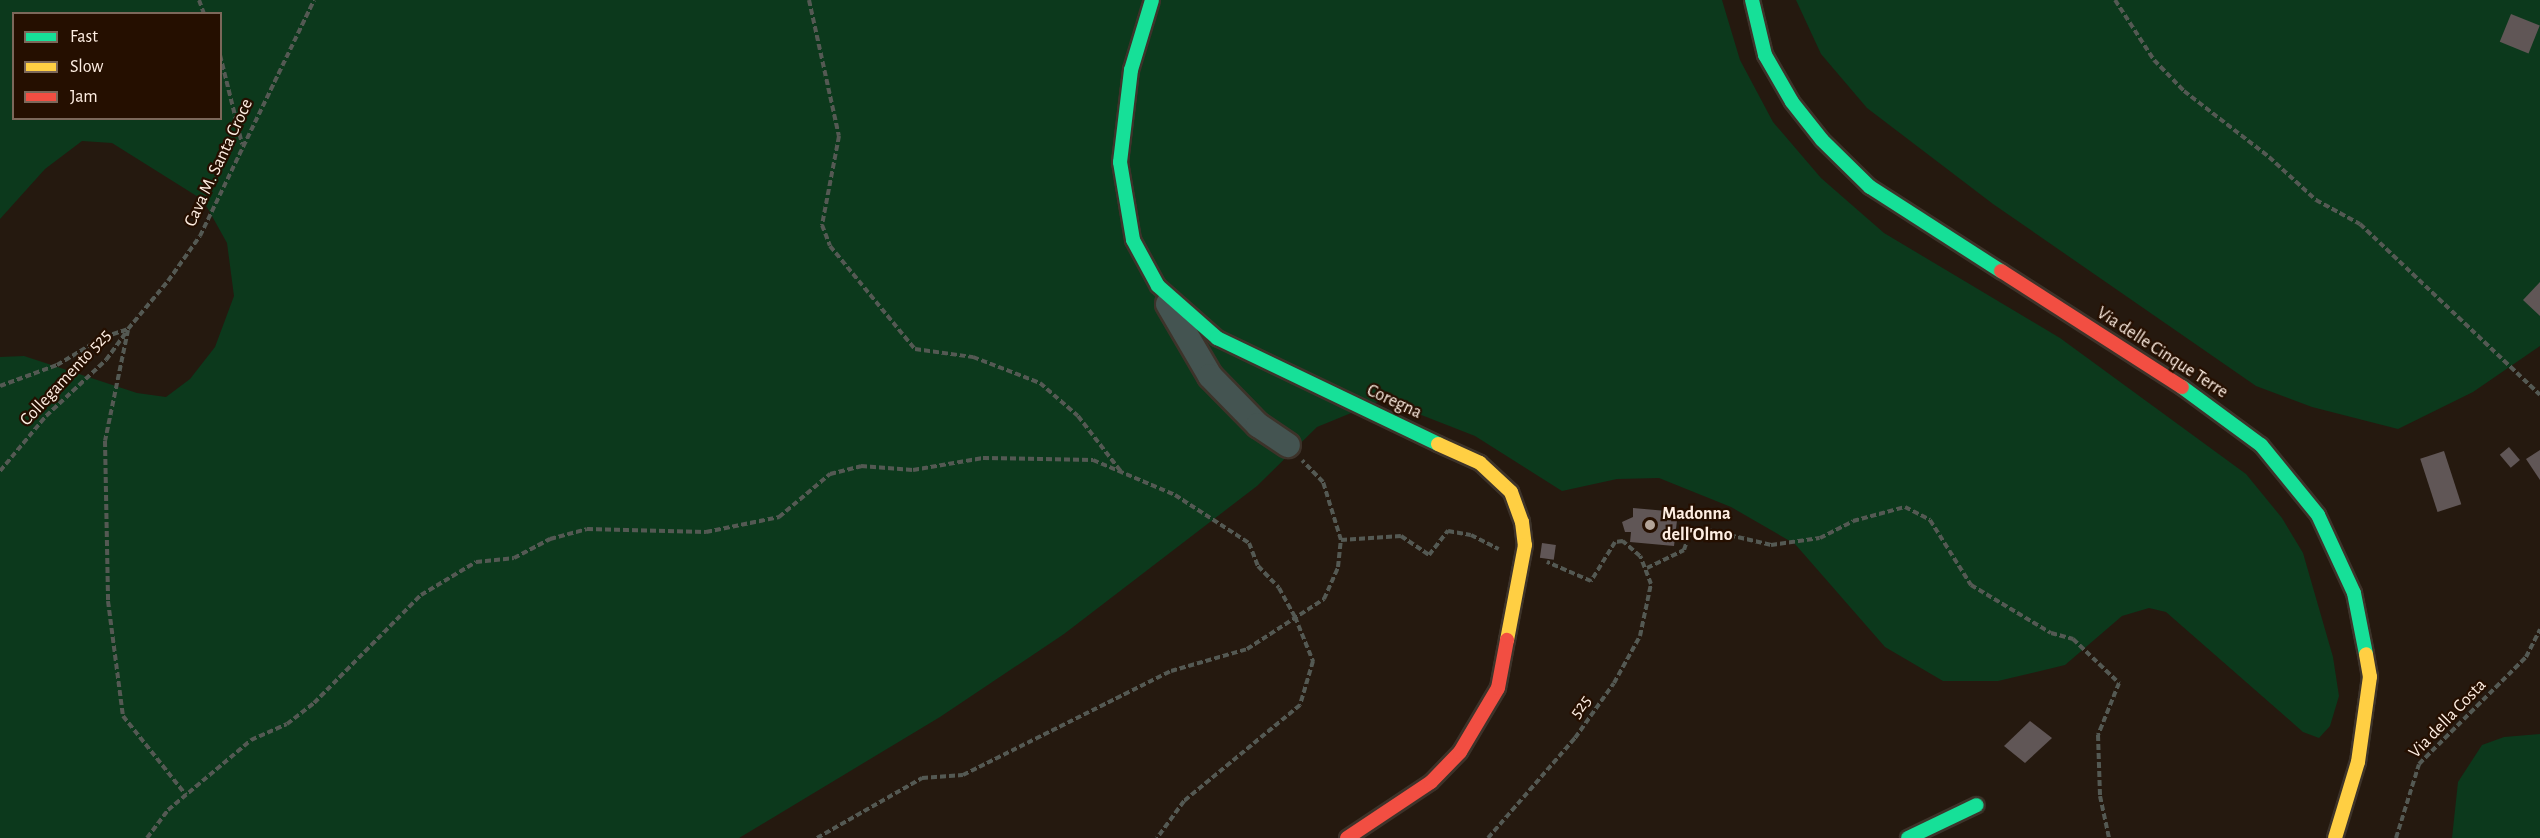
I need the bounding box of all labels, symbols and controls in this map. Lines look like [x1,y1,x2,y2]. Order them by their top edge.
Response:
legend [12,12,222,120]
text: Fast [70,28,98,46]
text: Slow [70,58,103,76]
text: Jam [70,88,98,106]
street label: Cava M. Santa Croce [180,96,258,230]
street label: Via delle Cinque Terre [2092,303,2232,403]
street label: Collegamento 525 [16,325,116,431]
street label: Coregna [1363,380,1425,424]
place label: Madonna dell'Olmo [1662,504,1733,546]
marker: Madonna dell'Olmo [1643,518,1657,532]
street label: Via della Costa [2405,675,2491,763]
street label: 525 [1565,691,1597,723]

